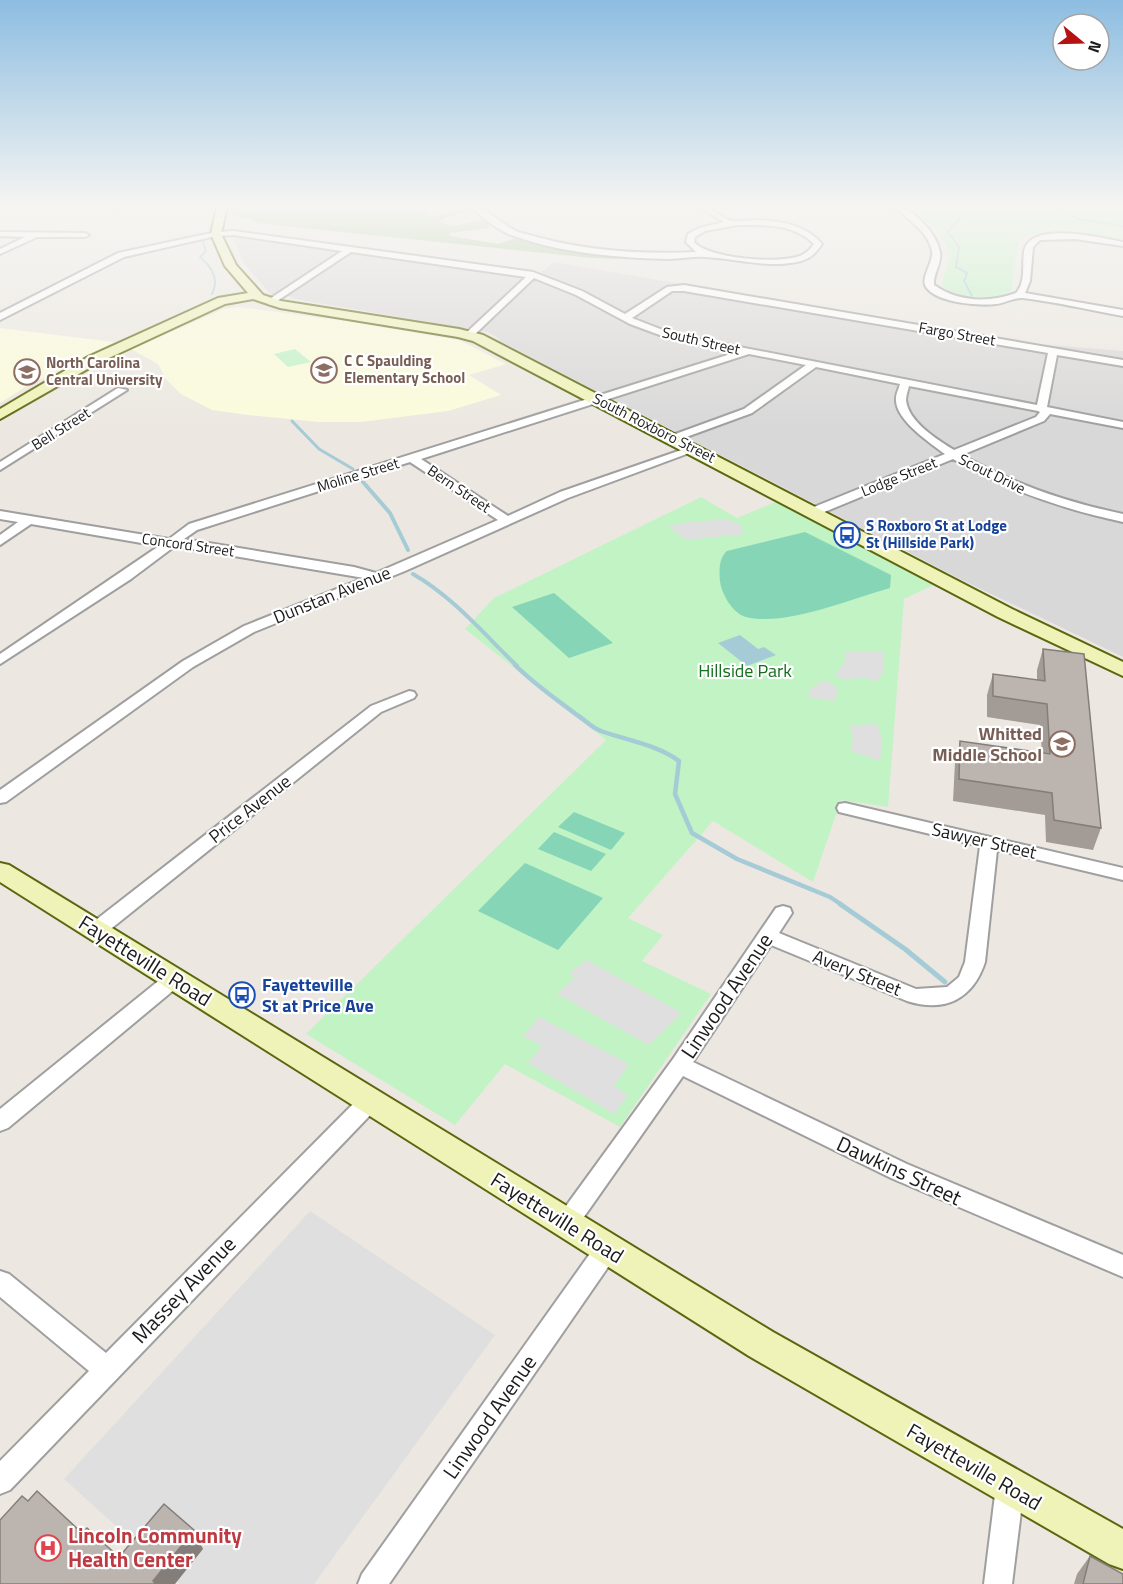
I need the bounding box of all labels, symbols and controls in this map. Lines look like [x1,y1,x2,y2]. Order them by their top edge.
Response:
north arrow [1051,12,1111,72]
text: N [1082,38,1108,56]
street label: Fargo Street [917,315,998,352]
street label: South Street [660,320,743,361]
place label: C C Spaulding Elementary School [344,349,465,389]
place label: North Carolina Central University [46,351,163,391]
school or university icon: C C Spaulding Elementary School [309,355,339,385]
school or university icon: North Carolina Central University [12,357,42,387]
street label: South Roxboro Street [589,387,720,469]
street label: Bell Street [27,401,95,456]
street label: Scout Drive [955,447,1030,500]
street label: Moline Street [314,451,402,498]
street label: Lodge Street [857,451,941,502]
street label: Bern Street [423,459,496,519]
place label: S Roxboro St at Lodge St (Hillside Park) [866,514,1007,554]
bus stop icon: S Roxboro St at Lodge St (Hillside Park) [832,520,862,550]
street label: Concord Street [140,527,237,562]
street label: Dunstan Avenue [269,559,395,630]
park label: Hillside Park [698,657,792,684]
place label: Whitted Middle School [932,720,1042,768]
school or university icon: Whitted Middle School [1047,729,1077,759]
street label: Price Avenue [203,768,297,849]
street label: Sawyer Street [929,815,1040,866]
street label: Fayetteville Road [73,906,218,1014]
street label: Linwood Avenue [672,926,780,1065]
street label: Avery Street [809,943,906,1003]
place label: Fayetteville St at Price Ave [262,971,374,1019]
bus stop icon: Fayetteville St at Price Ave [227,980,257,1010]
street label: Dawkins Street [832,1127,968,1213]
street label: Fayetteville Road [485,1163,630,1271]
street label: Massey Avenue [124,1228,243,1350]
street label: Linwood Avenue [434,1348,544,1485]
street label: Fayetteville Road [901,1414,1048,1518]
place label: Lincoln Community Health Center [68,1519,242,1575]
hospital icon: Lincoln Community Health Center [33,1533,63,1563]

